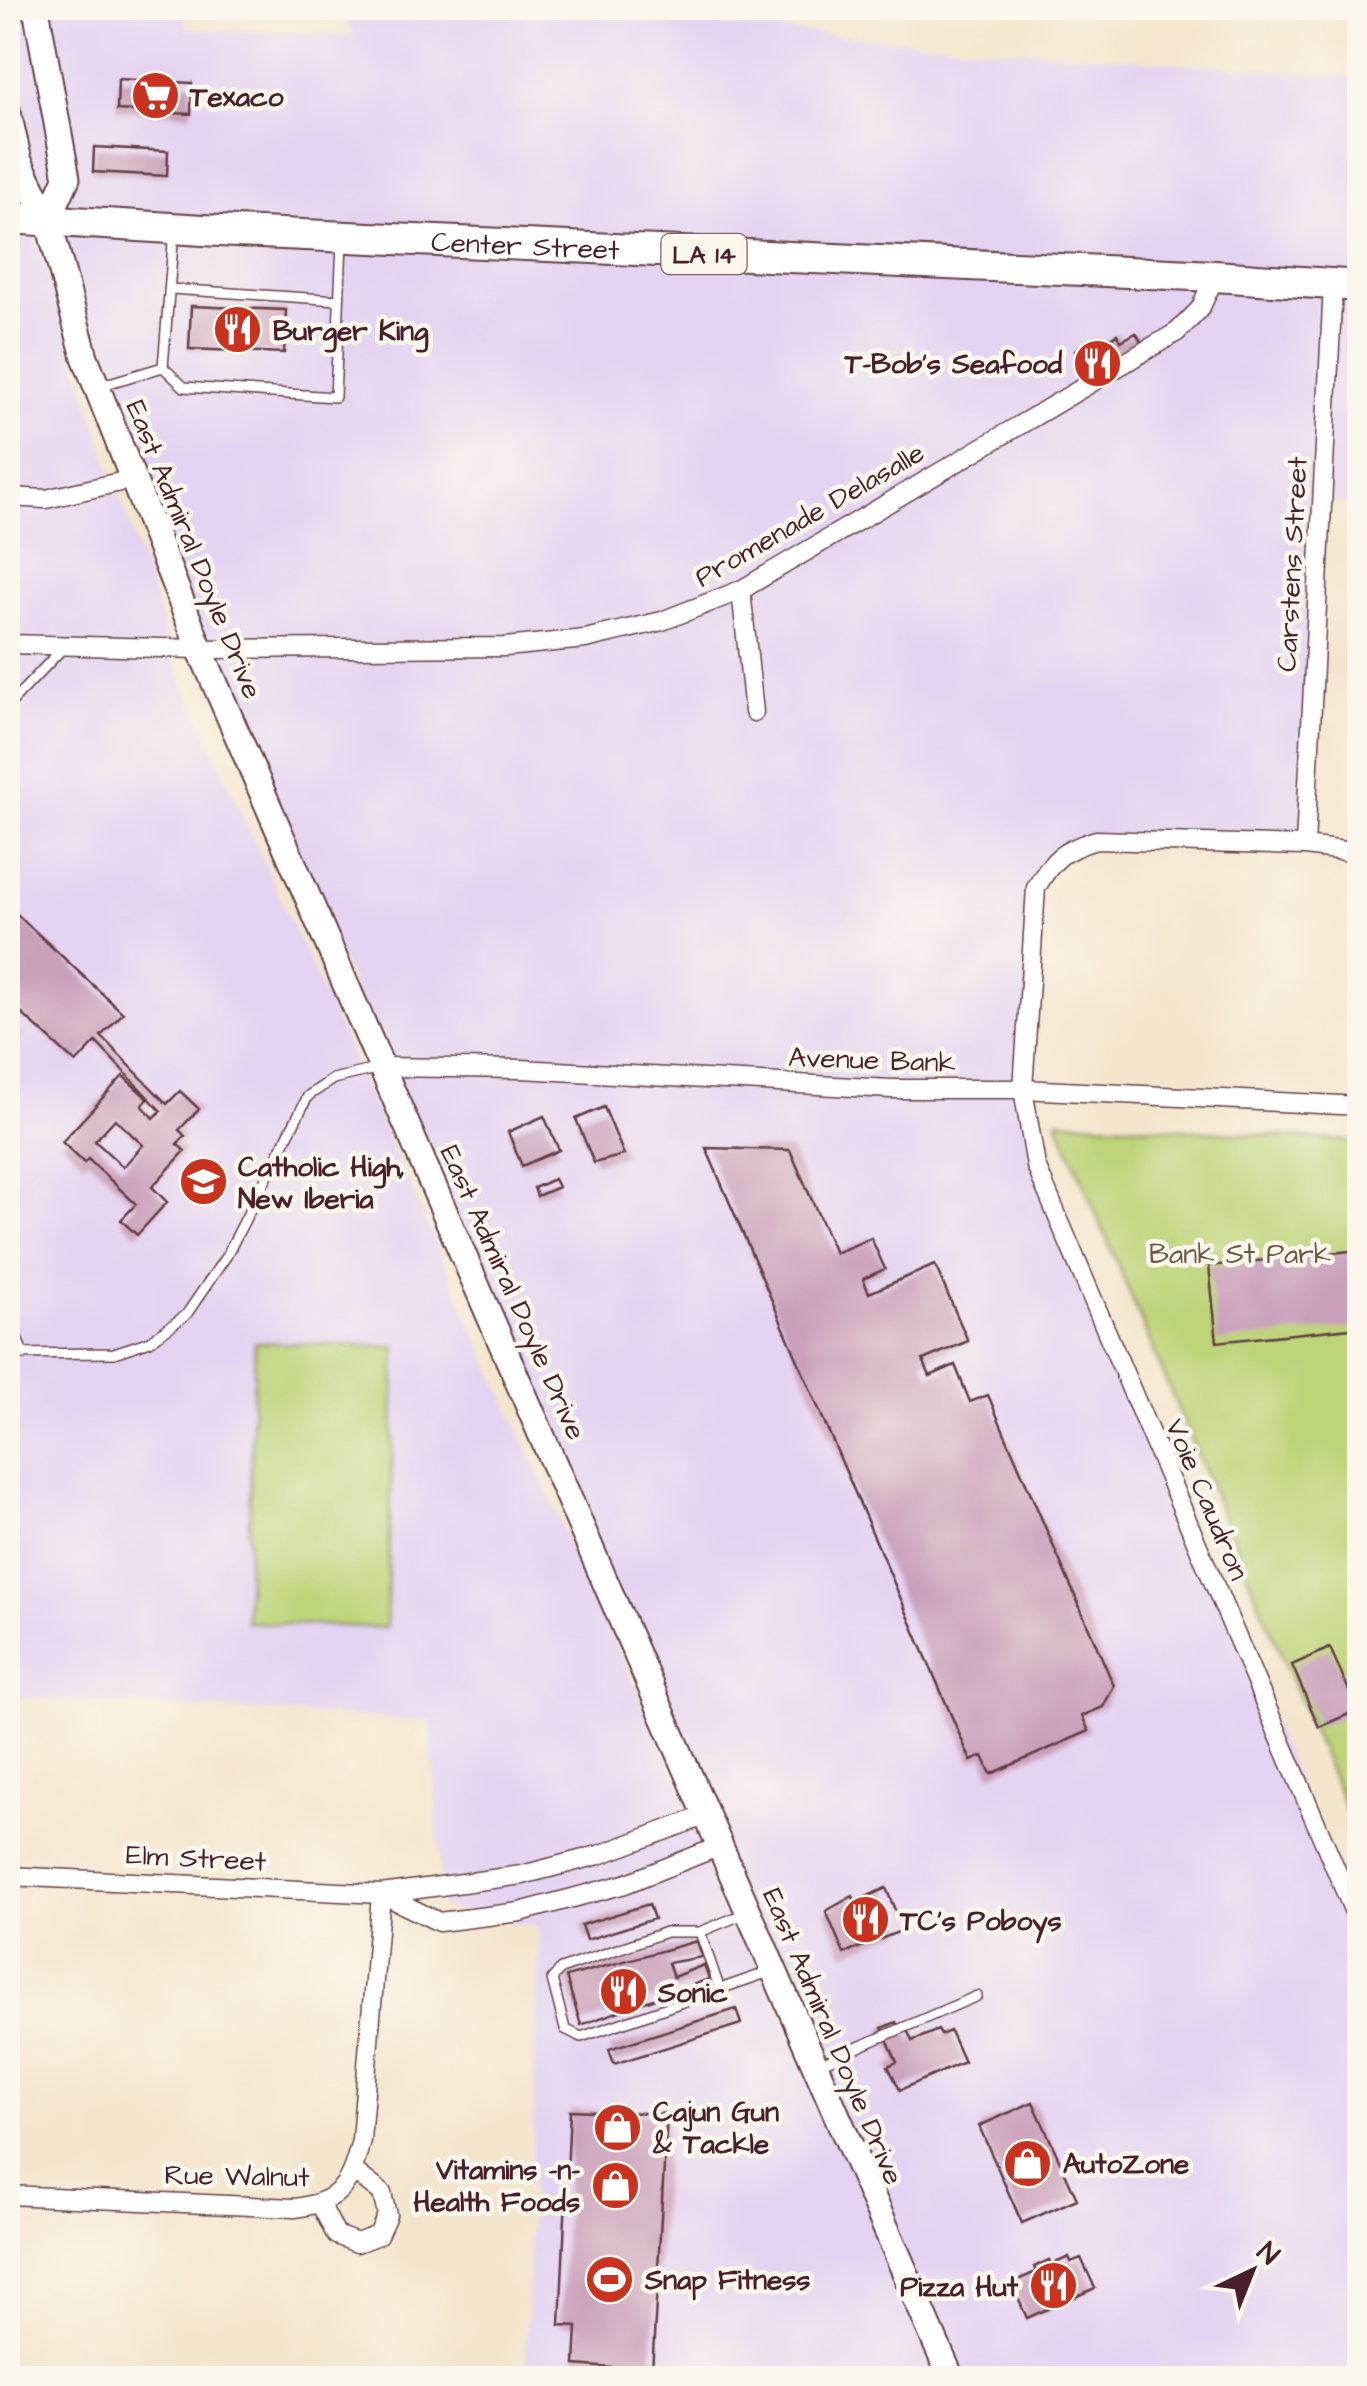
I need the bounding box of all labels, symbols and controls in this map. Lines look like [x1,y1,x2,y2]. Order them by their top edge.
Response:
supermarket icon: Texaco [129,70,181,122]
place label: Texaco [189,78,284,117]
street label: Center Street [430,223,621,270]
road number: LA 14 [662,234,746,274]
restaurant icon: Burger King [212,304,264,356]
place label: Burger King [273,312,429,353]
restaurant icon: T-Bob's Seafood [1071,337,1123,389]
place label: T-Bob's Seafood [844,345,1063,384]
street label: East Admiral Doyle Drive [114,395,271,705]
street label: Promenade Delasalle [688,434,932,597]
street label: Carstens Street [1267,455,1318,673]
street label: Avenue Bank [788,1038,956,1083]
street label: East Admiral Doyle Drive [428,1139,595,1447]
place label: Catholic High, New Iberia [238,1148,405,1219]
school or university icon: Catholic High, New Iberia [177,1156,229,1208]
park label: Bank St Park [1149,1235,1331,1274]
street label: Voie Caudron [1155,1413,1258,1586]
street label: Elm Street [125,1835,268,1882]
street label: East Admiral Doyle Drive [751,1882,913,2192]
restaurant icon: TC's Poboys [839,1894,891,1946]
place label: TC's Poboys [899,1902,1062,1944]
restaurant icon: Sonic [597,1966,649,2018]
place label: Sonic [657,1974,728,2013]
place label: Cajun Gun & Tackle [652,2093,779,2164]
shop icon: Cajun Gun & Tackle [592,2101,644,2153]
shop icon: AutoZone [1002,2137,1054,2189]
place label: AutoZone [1063,2145,1189,2184]
place label: Vitamins -n- Health Foods [414,2151,580,2222]
street label: Rue Walnut [164,2156,311,2197]
shop icon: Vitamins -n- Health Foods [589,2159,641,2211]
north arrow [1202,2221,1302,2321]
text: N [1248,2234,1288,2274]
sports icon: Snap Fitness [584,2253,636,2305]
restaurant icon: Pizza Hut [1027,2260,1079,2312]
place label: Snap Fitness [644,2261,810,2301]
place label: Pizza Hut [900,2268,1019,2307]

